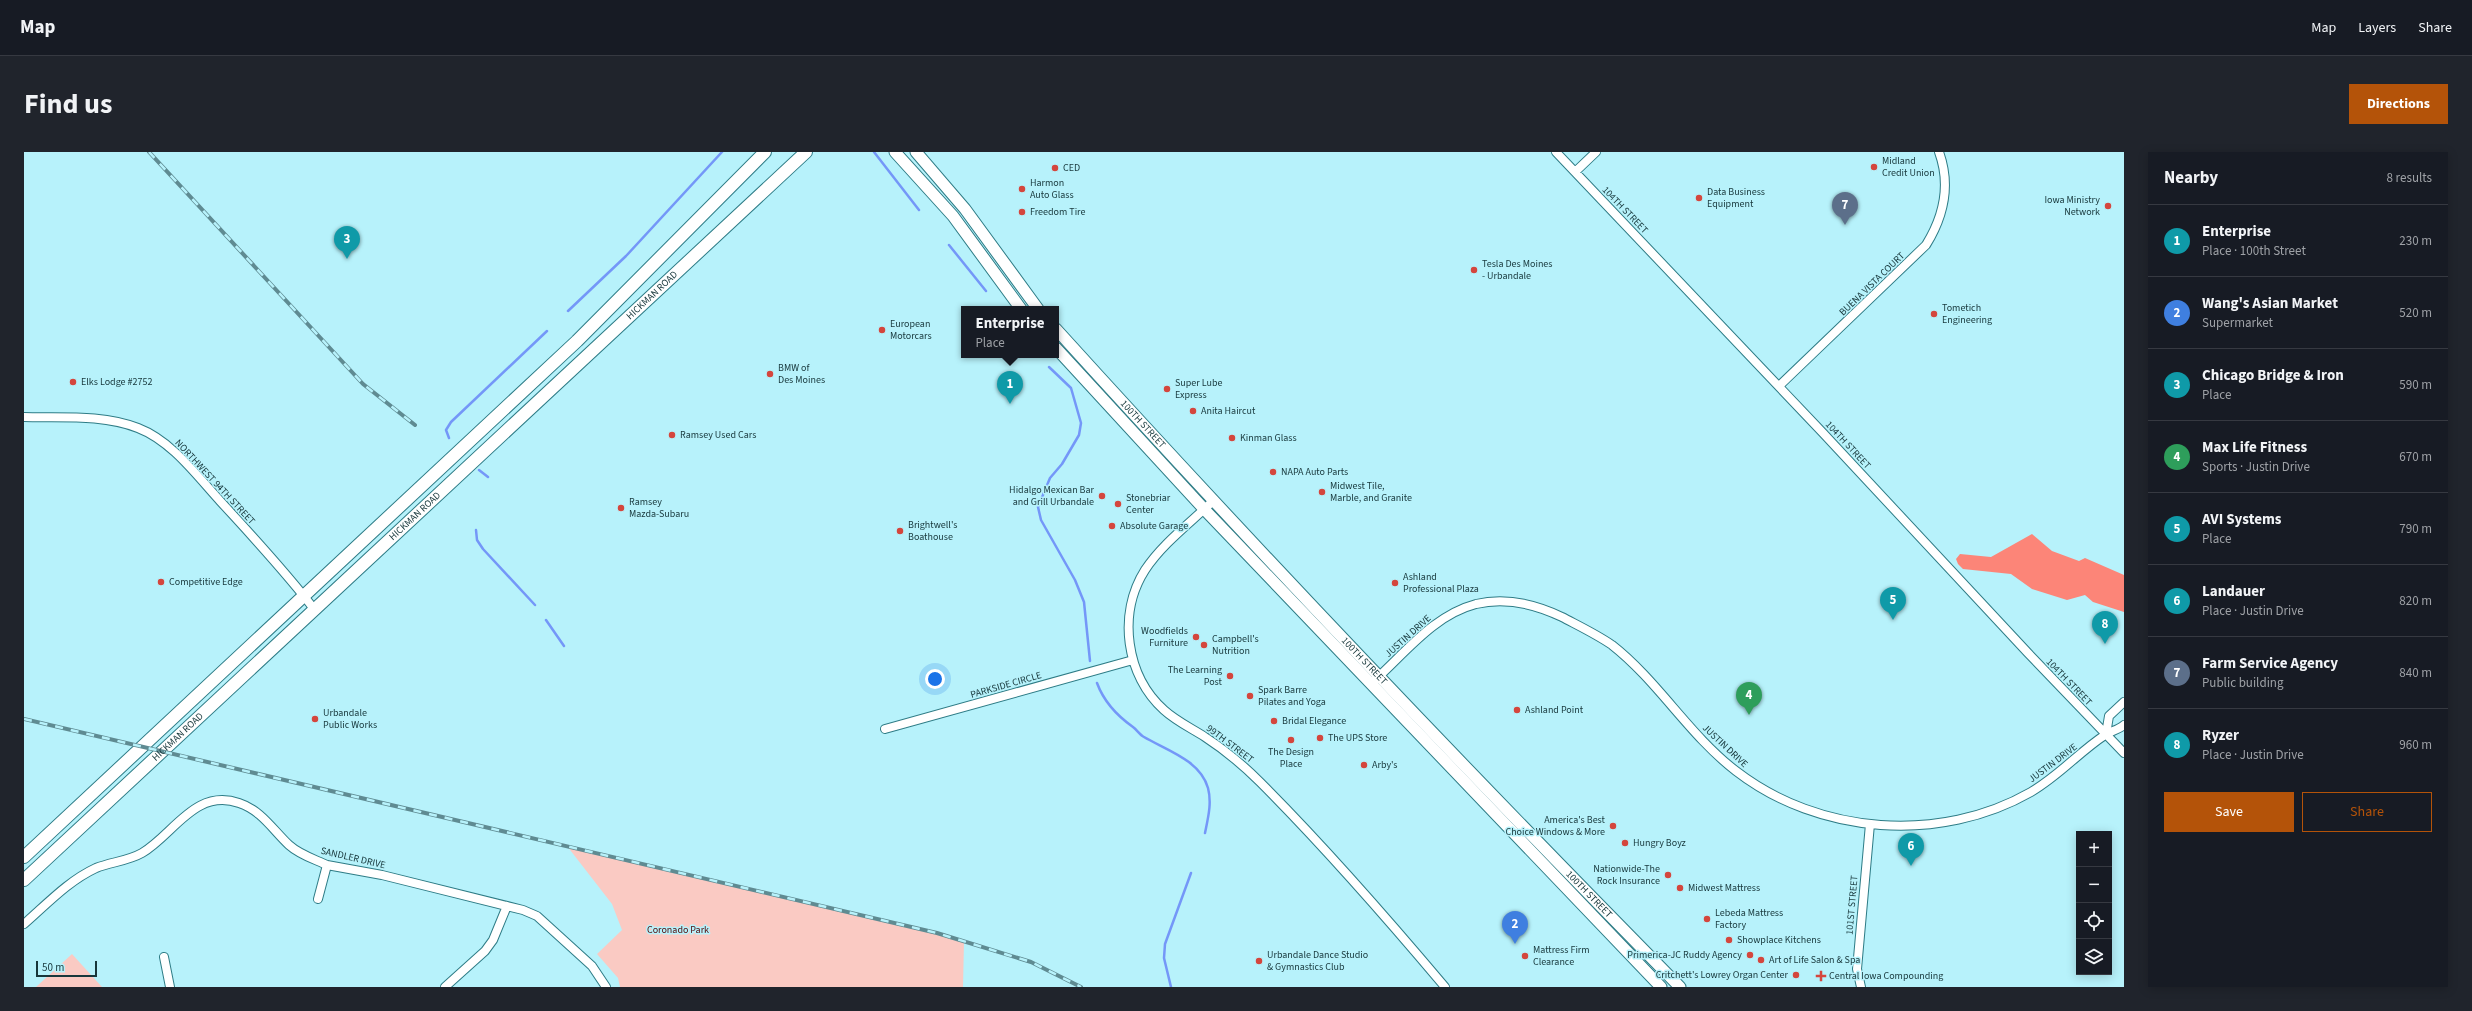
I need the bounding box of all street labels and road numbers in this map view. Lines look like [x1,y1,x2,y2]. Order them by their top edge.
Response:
street label: 104TH STREET [1599,183,1652,237]
street label: BUENA VISTA COURT [1836,249,1908,319]
street label: HICKMAN ROAD [623,268,681,323]
street label: 100TH STREET [1117,397,1169,452]
street label: 104TH STREET [1822,418,1874,473]
street label: NORTHWEST 94TH STREET [172,436,259,528]
street label: HICKMAN ROAD [386,489,444,544]
street label: JUSTIN DRIVE [1382,612,1434,660]
street label: 100TH STREET [1338,634,1391,688]
street label: 104TH STREET [2043,655,2096,709]
street label: PARKSIDE CIRCLE [969,668,1043,702]
street label: HICKMAN ROAD [149,709,207,764]
street label: JUSTIN DRIVE [1699,721,1751,771]
street label: 99TH STREET [1203,722,1257,767]
street label: JUSTIN DRIVE [2026,740,2080,786]
street label: SANDLER DRIVE [319,844,387,872]
street label: 100TH STREET [1563,868,1616,921]
street label: 101ST STREET [1842,874,1862,935]

